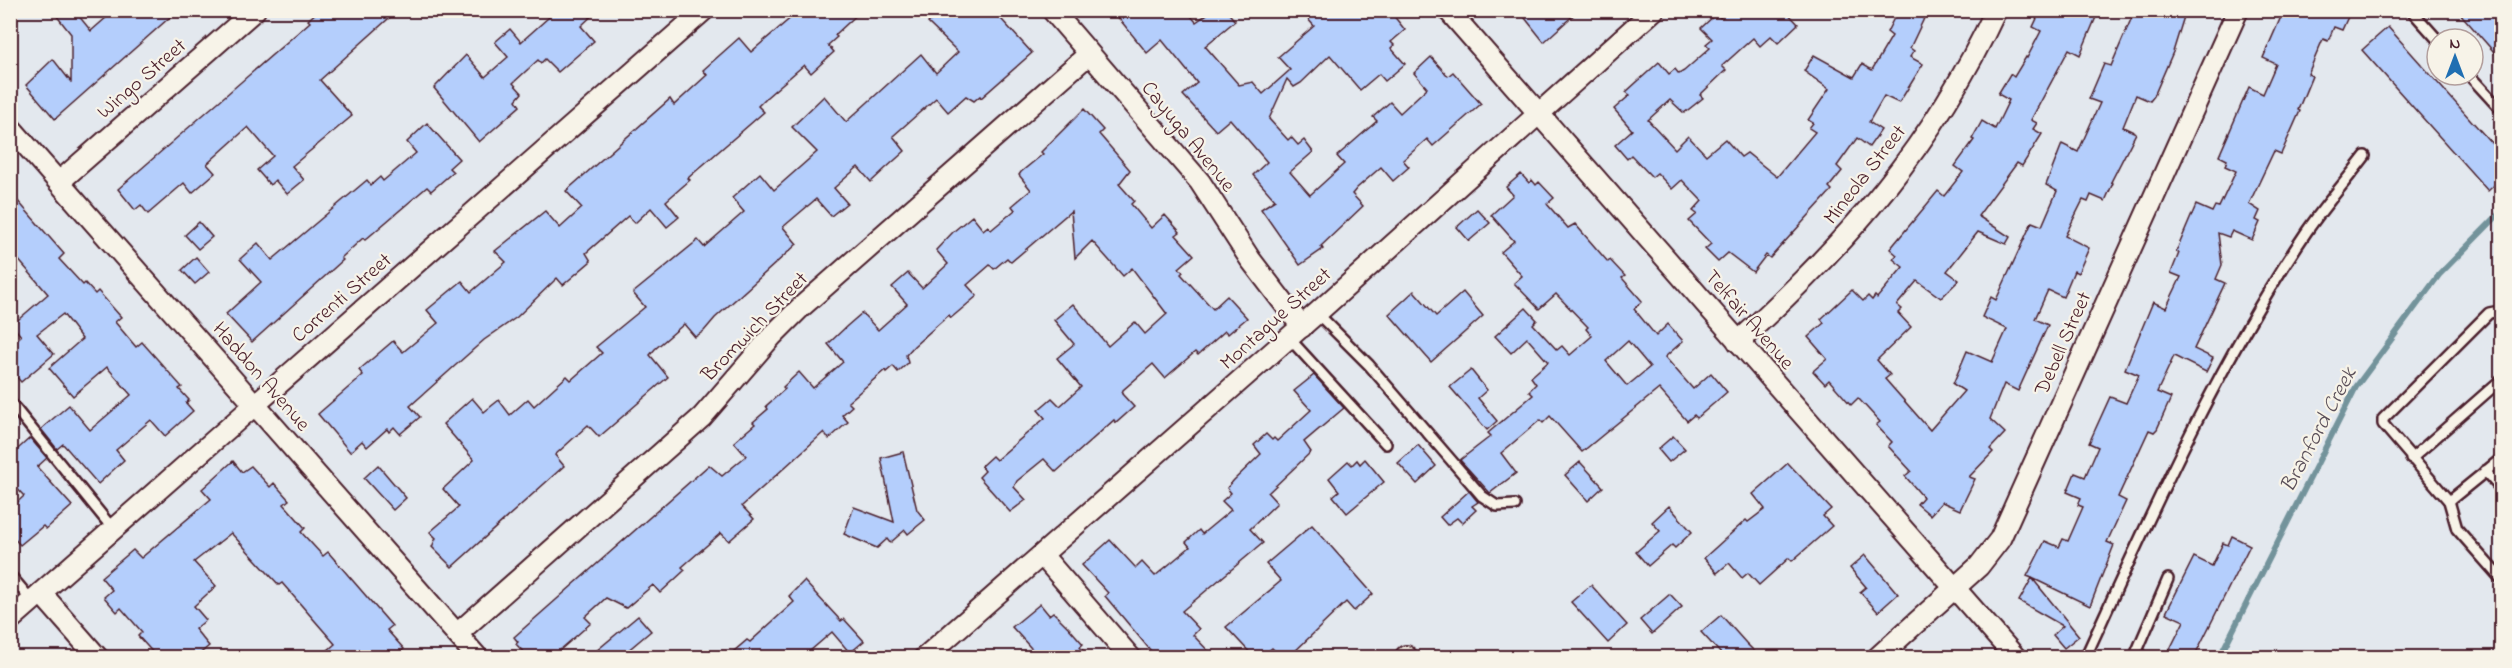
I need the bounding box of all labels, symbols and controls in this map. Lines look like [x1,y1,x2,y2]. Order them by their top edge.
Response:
north arrow [2425,27,2485,87]
street label: Wingo Street [91,32,195,128]
text: N [2450,32,2461,56]
street label: Cayuga Avenue [1132,75,1242,201]
street label: Mineola Street [1817,119,1914,232]
street label: Correnti Street [286,246,399,351]
street label: Montague Street [1214,261,1340,379]
street label: Telfair Avenue [1696,264,1801,378]
street label: Bromwich Street [694,266,816,390]
street label: Debell Street [2027,287,2100,401]
street label: Haddon Avenue [204,316,317,439]
water label: Branford Creek [2273,361,2367,499]

